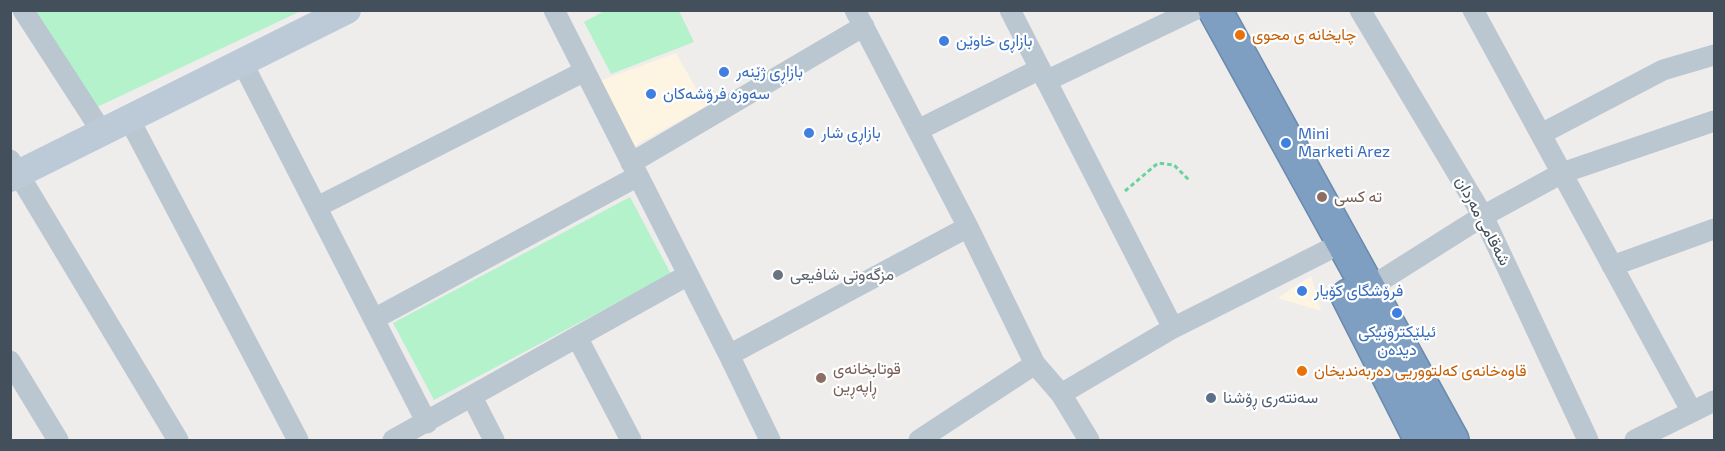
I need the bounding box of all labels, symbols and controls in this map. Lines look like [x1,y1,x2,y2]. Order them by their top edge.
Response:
place label: چايخانه ى محوى [1252,25,1356,45]
marker: چايخانه ى محوى [1233,28,1247,42]
place label: بازاڕی خاوێن [956,31,1032,51]
marker: بازاڕی خاوێن [937,34,951,48]
place label: بازاڕی ژێنەر [736,62,803,82]
marker: بازاڕی ژێنەر [717,65,731,79]
place label: سەوزە فرۆشەکان [663,84,770,104]
marker: سەوزە فرۆشەکان [644,87,658,101]
place label: بازاڕی شار [821,123,881,143]
place label: Mini Marketi Arez [1298,124,1390,162]
marker: بازاڕی شار [802,126,816,140]
marker: Mini Marketi Arez [1279,136,1293,150]
street label: شەقامی مەردان [1451,173,1515,269]
place label: ته كسى [1334,187,1382,207]
marker: ته كسى [1315,190,1329,204]
place label: مزگەوتی شافیعی [790,265,894,285]
marker: مزگەوتی شافیعی [771,268,785,282]
place label: فرۆشگای کۆیار [1314,281,1403,301]
marker: فرۆشگای کۆیار [1295,284,1309,298]
marker: ئیلێکترۆنیکی دیدەن [1390,306,1404,320]
place label: ئیلێکترۆنیکی دیدەن [1358,322,1436,360]
place label: قوتابخانەی ڕاپەڕین [833,359,901,397]
place label: قاوەخانەی کەلتووریی دەربەندیخان [1314,361,1526,381]
marker: قاوەخانەی کەلتووریی دەربەندیخان [1295,364,1309,378]
marker: قوتابخانەی ڕاپەڕین [814,371,828,385]
place label: سەنتەری ڕۆشنا [1223,388,1318,408]
marker: سەنتەری ڕۆشنا [1204,391,1218,405]

